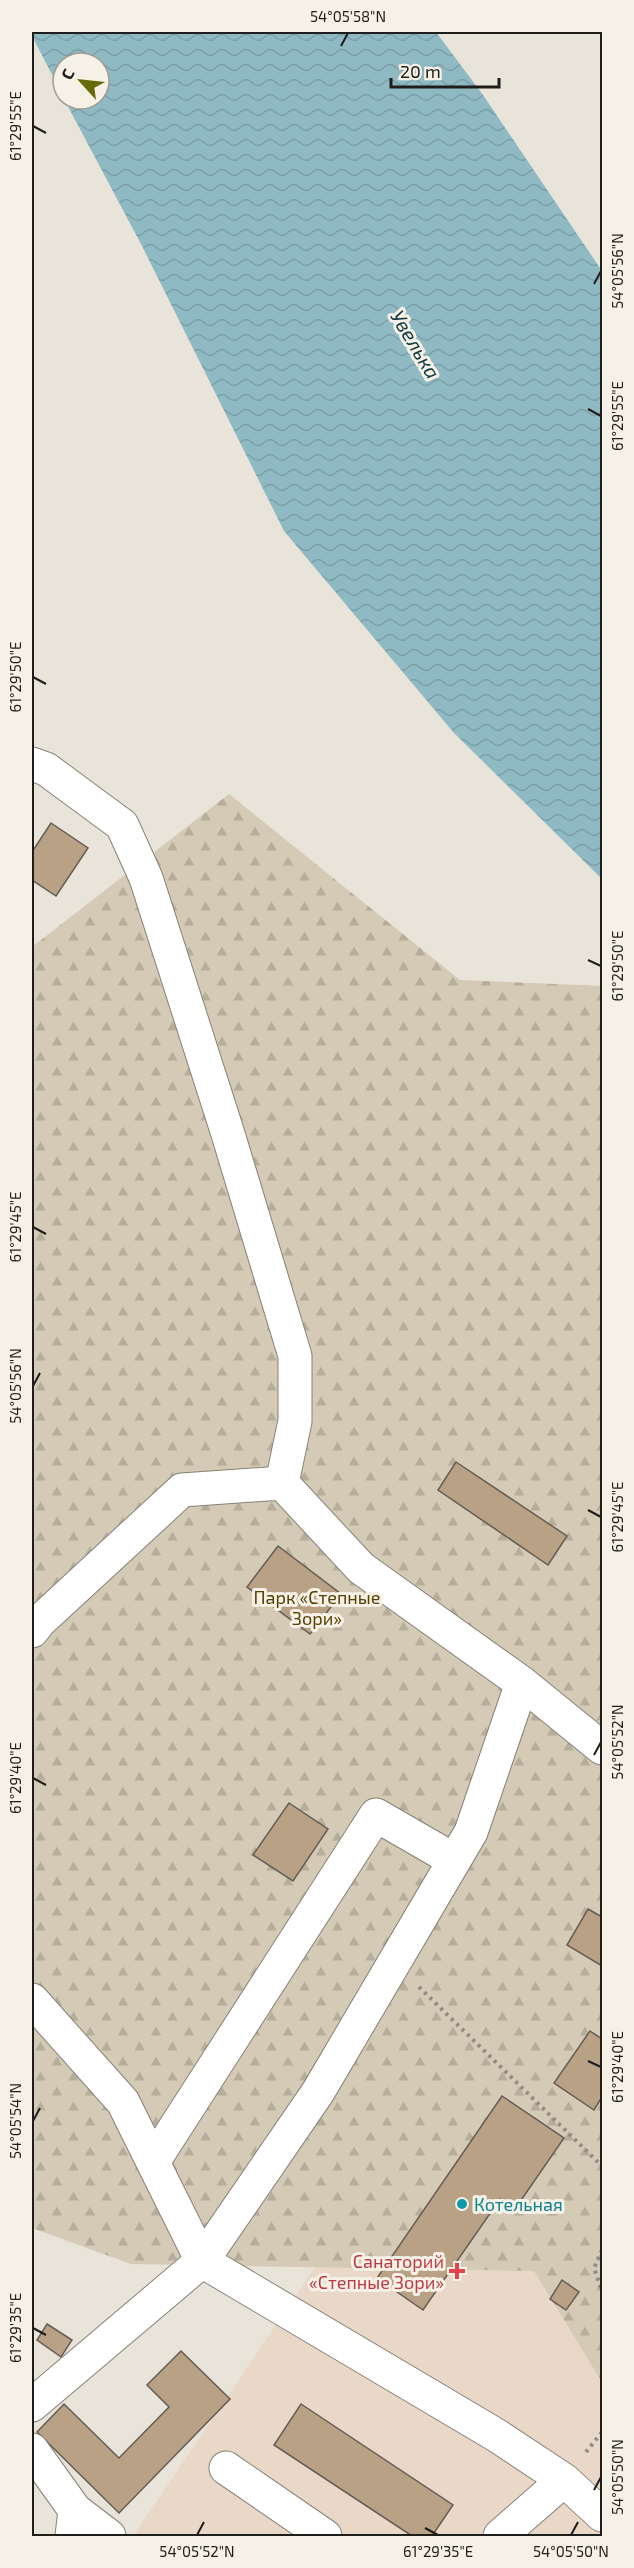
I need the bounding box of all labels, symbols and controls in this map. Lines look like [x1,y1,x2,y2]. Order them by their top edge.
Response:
text: 54°05'58"N [310,7,386,25]
north arrow [51,51,111,111]
scale bar [391,51,499,89]
text: 20 m [400,60,441,82]
text: С [57,65,78,82]
text: 61°29'55"E [6,91,24,161]
text: 54°05'56"N [608,233,626,309]
water label: Увелька [386,305,446,383]
text: 61°29'55"E [608,381,626,451]
text: 61°29'50"E [6,642,24,712]
text: 61°29'50"E [608,931,626,1001]
text: 61°29'45"E [6,1192,24,1262]
text: 54°05'56"N [6,1348,24,1424]
text: 61°29'45"E [608,1482,626,1552]
park label: Парк «Степные Зори» [253,1586,381,1629]
text: 54°05'52"N [608,1704,626,1780]
text: 61°29'40"E [6,1742,24,1814]
text: 61°29'40"E [608,2031,626,2103]
text: 54°05'54"N [6,2083,24,2159]
place label: Котельная [474,2193,563,2215]
marker: Котельная [455,2197,469,2211]
place label: Санаторий «Степные Зори» [309,2250,444,2293]
marker: Санаторий «Степные Зори» [448,2262,466,2280]
text: 61°29'35"E [6,2293,24,2363]
text: 54°05'50"N [608,2439,626,2515]
text: 54°05'52"N [159,2542,235,2560]
text: 61°29'35"E [403,2542,473,2560]
text: 54°05'50"N [533,2542,609,2560]

